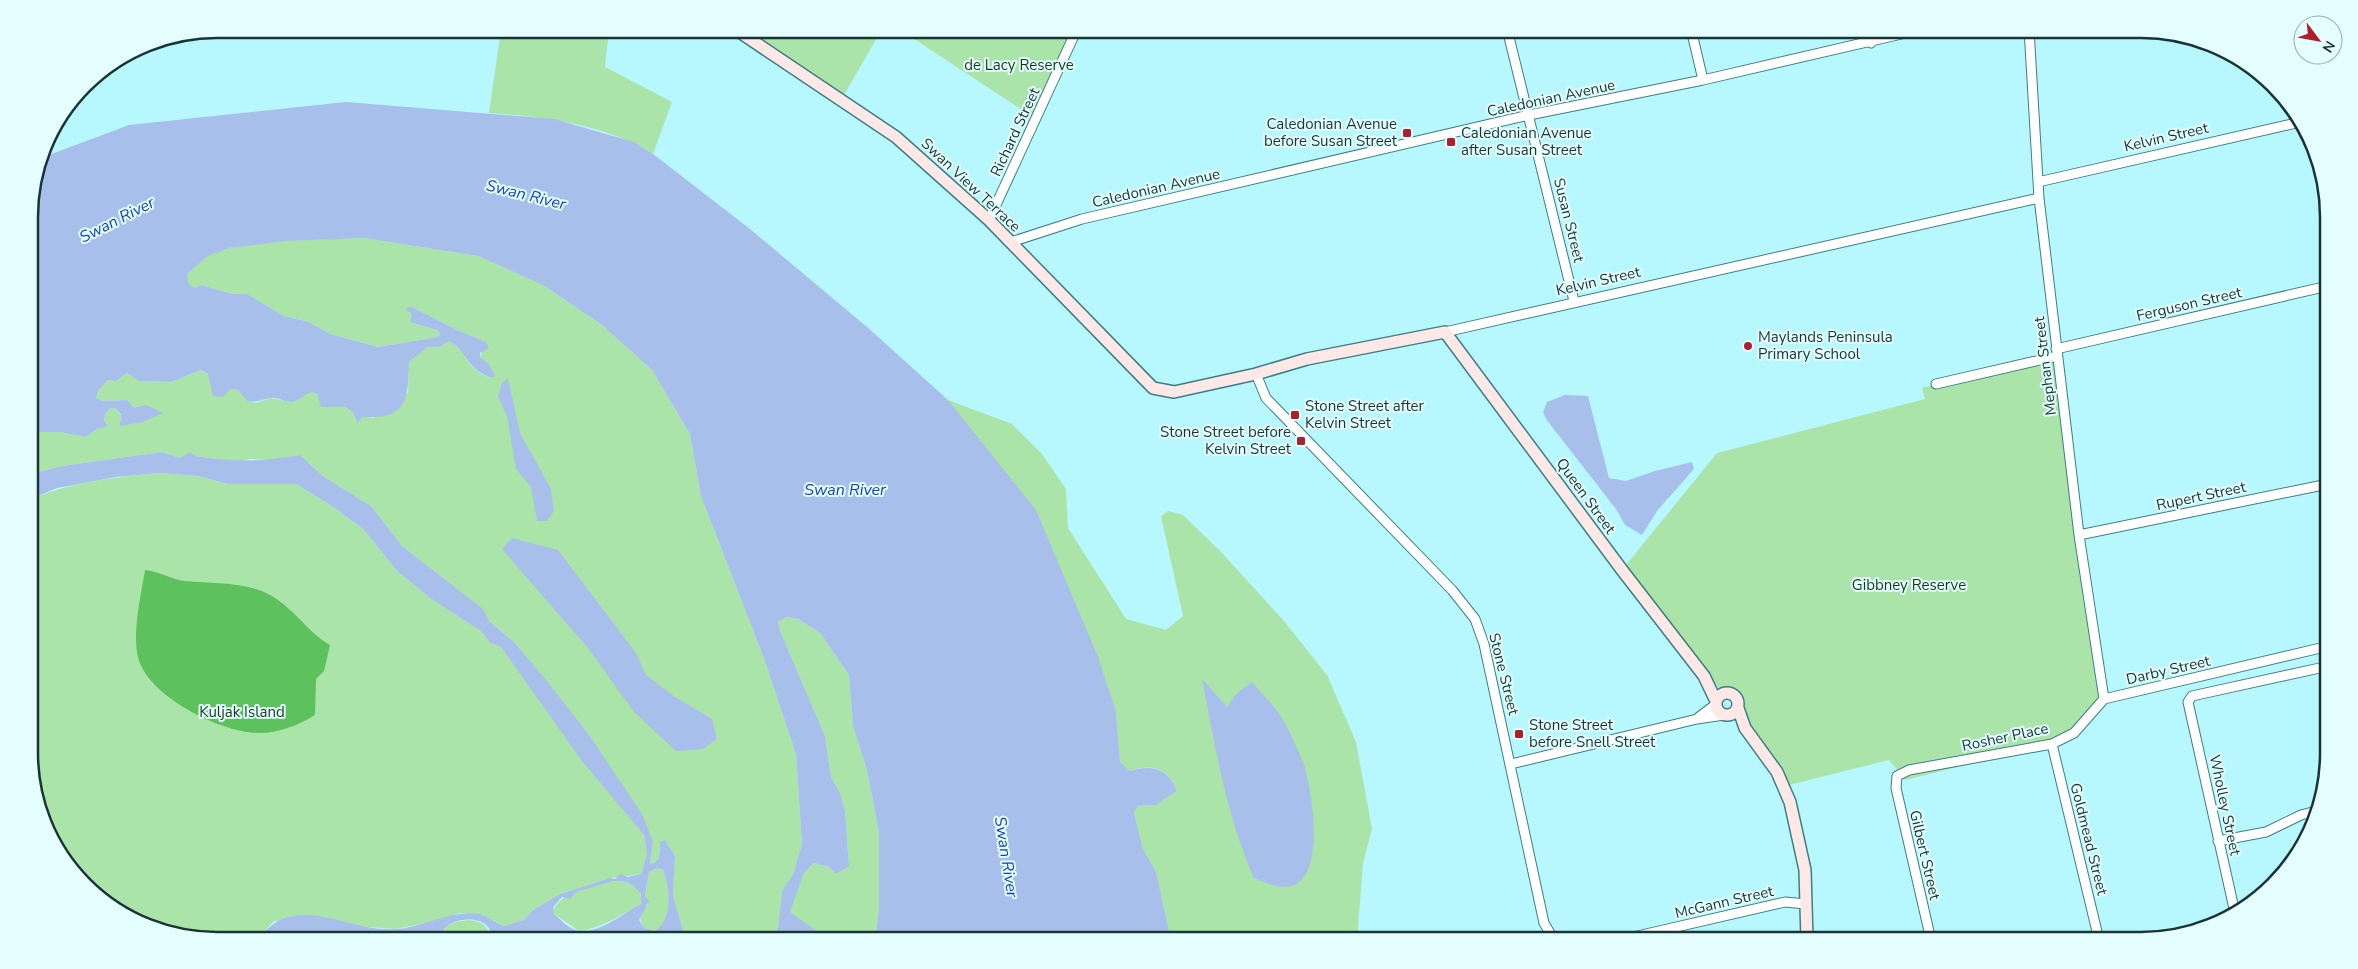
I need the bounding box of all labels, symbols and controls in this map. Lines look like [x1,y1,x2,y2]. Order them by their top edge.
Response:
north arrow [2293,15,2343,65]
text: N [2318,37,2339,56]
park label: de Lacy Reserve [964,55,1074,75]
street label: Caledonian Avenue [1485,75,1617,121]
street label: Richard Street [986,84,1045,180]
place label: Caledonian Avenue before Susan Street [1264,114,1398,151]
street label: Kelvin Street [2122,117,2211,156]
place label: Caledonian Avenue after Susan Street [1461,123,1592,160]
marker: Caledonian Avenue before Susan Street [1401,127,1413,139]
street label: Swan View Terrace [917,134,1025,236]
marker: Caledonian Avenue after Susan Street [1445,136,1457,148]
street label: Caledonian Avenue [1090,164,1222,212]
water label: Swan River [484,174,569,216]
street label: Susan Street [1549,176,1589,265]
water label: Swan River [76,191,159,248]
street label: Kelvin Street [1554,261,1643,300]
street label: Ferguson Street [2134,282,2244,326]
street label: Mephan Street [2029,315,2061,417]
place label: Maylands Peninsula Primary School [1758,327,1893,364]
marker: Maylands Peninsula Primary School [1742,340,1754,352]
place label: Stone Street after Kelvin Street [1305,396,1425,433]
marker: Stone Street after Kelvin Street [1289,409,1301,421]
place label: Stone Street before Kelvin Street [1160,422,1292,459]
marker: Stone Street before Kelvin Street [1295,435,1307,447]
street label: Queen Street [1552,454,1621,539]
street label: Rupert Street [2154,477,2248,515]
water label: Swan River [804,479,887,501]
park label: Gibbney Reserve [1852,575,1966,595]
street label: Stone Street [1484,631,1524,718]
street label: Darby Street [2124,650,2213,689]
park label: Kuljak Island [199,702,285,722]
place label: Stone Street before Snell Street [1529,715,1656,752]
street label: Rosher Place [1960,718,2050,756]
marker: Stone Street before Snell Street [1513,728,1525,740]
street label: Wholley Street [2205,753,2246,858]
street label: Goldmead Street [2065,781,2113,898]
street label: Gilbert Street [1905,808,1945,902]
water label: Swan River [989,815,1023,900]
street label: McGann Street [1673,881,1776,923]

